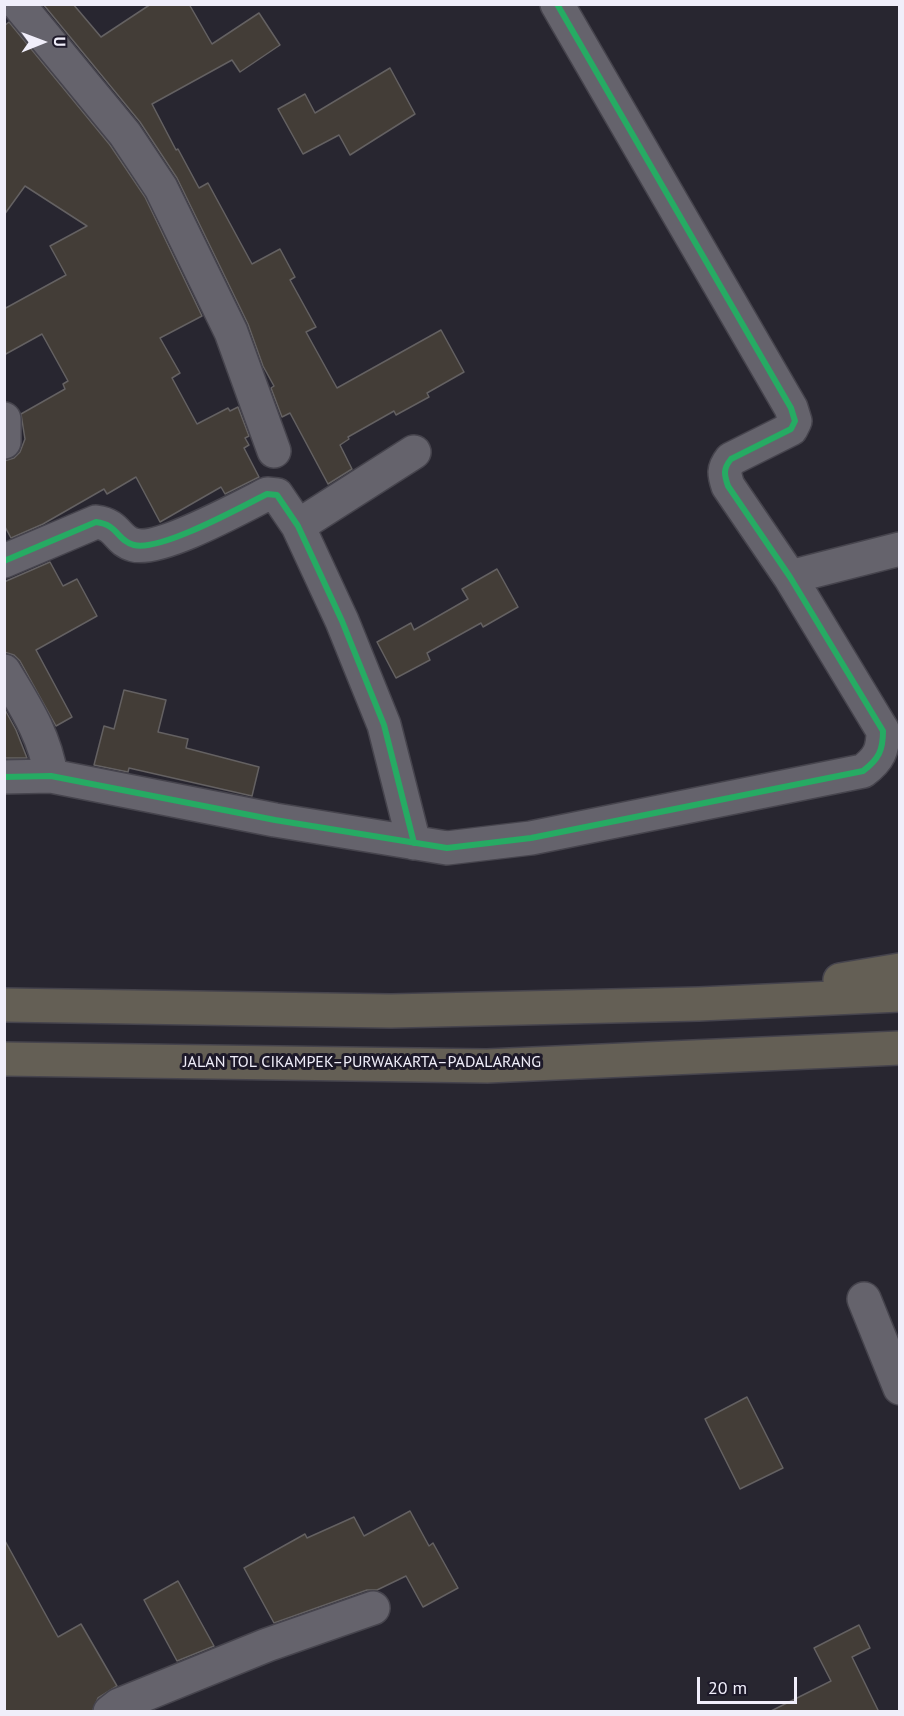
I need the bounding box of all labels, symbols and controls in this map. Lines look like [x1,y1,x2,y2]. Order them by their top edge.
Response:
north arrow [12,12,72,72]
text: U [50,36,70,47]
street label: JALAN TOL CIKAMPEK–PURWAKARTA–PADALARANG [183,1052,541,1072]
scale bar [700,1665,800,1703]
text: 20 m [708,1676,747,1699]

